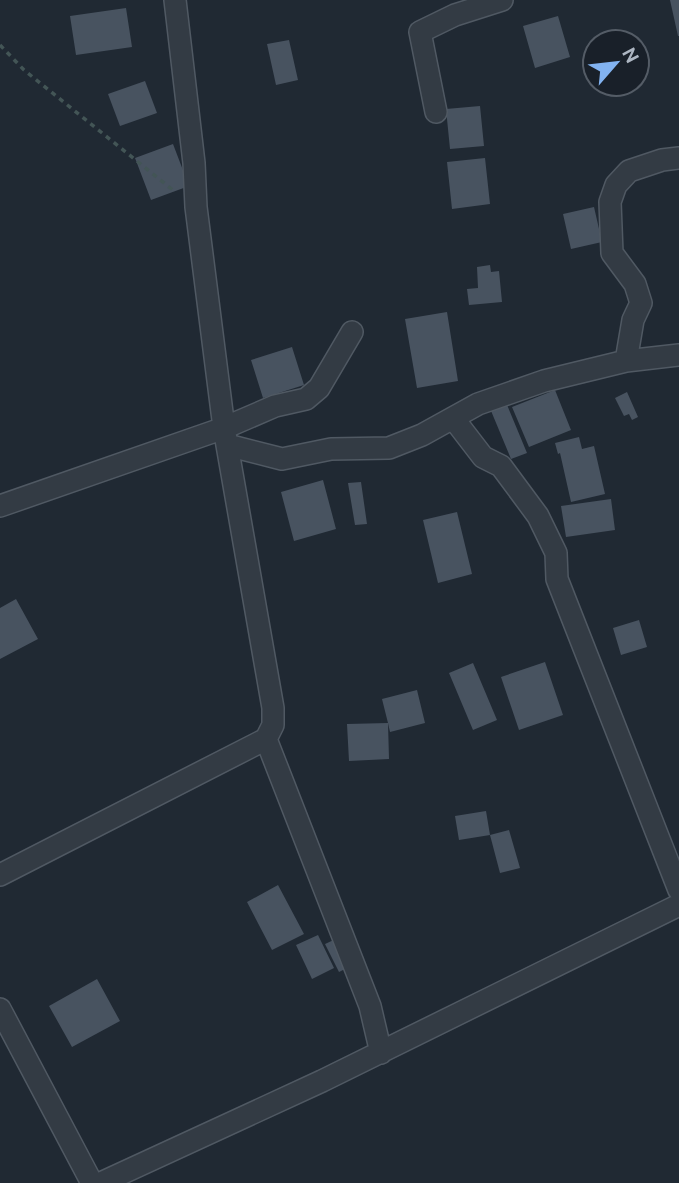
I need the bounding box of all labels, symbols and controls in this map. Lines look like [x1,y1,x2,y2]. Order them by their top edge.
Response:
north arrow [581,28,651,98]
text: N [618,44,644,66]

